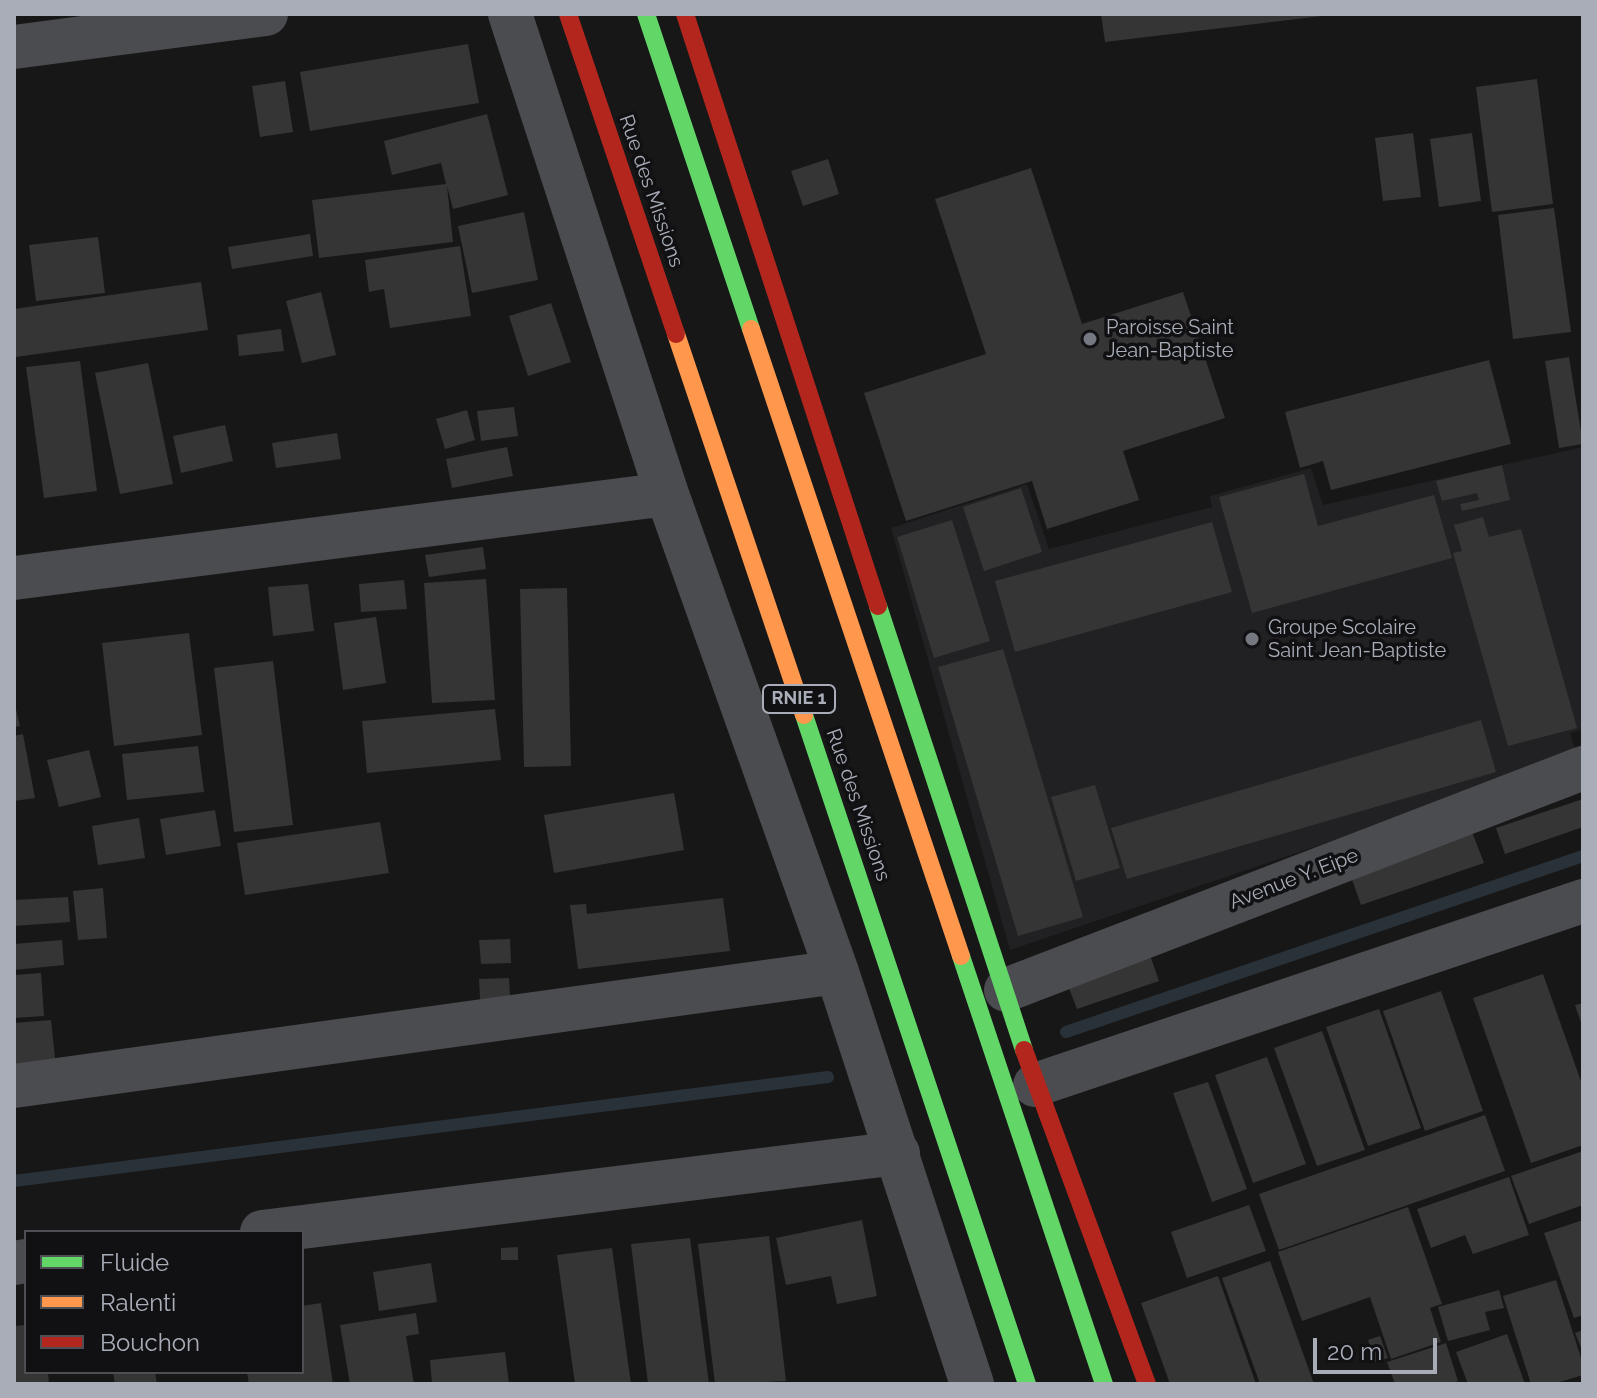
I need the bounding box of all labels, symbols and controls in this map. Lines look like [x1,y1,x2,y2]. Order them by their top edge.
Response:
street label: Rue des Missions [614,112,688,270]
place label: Paroisse Saint Jean-Baptiste [1106,316,1234,363]
marker: Paroisse Saint Jean-Baptiste [1081,330,1099,348]
place label: Groupe Scolaire Saint Jean-Baptiste [1268,616,1446,663]
marker: Groupe Scolaire Saint Jean-Baptiste [1243,630,1261,648]
road number: RNIE 1 [763,685,835,713]
street label: Rue des Missions [821,726,895,884]
street label: Avenue Y. Eipe [1226,843,1362,915]
legend [24,1230,304,1374]
text: Fluide [100,1248,169,1277]
text: Ralenti [100,1288,176,1317]
scale bar [1317,1322,1441,1372]
text: Bouchon [100,1328,200,1357]
text: 20 m [1327,1337,1382,1366]

